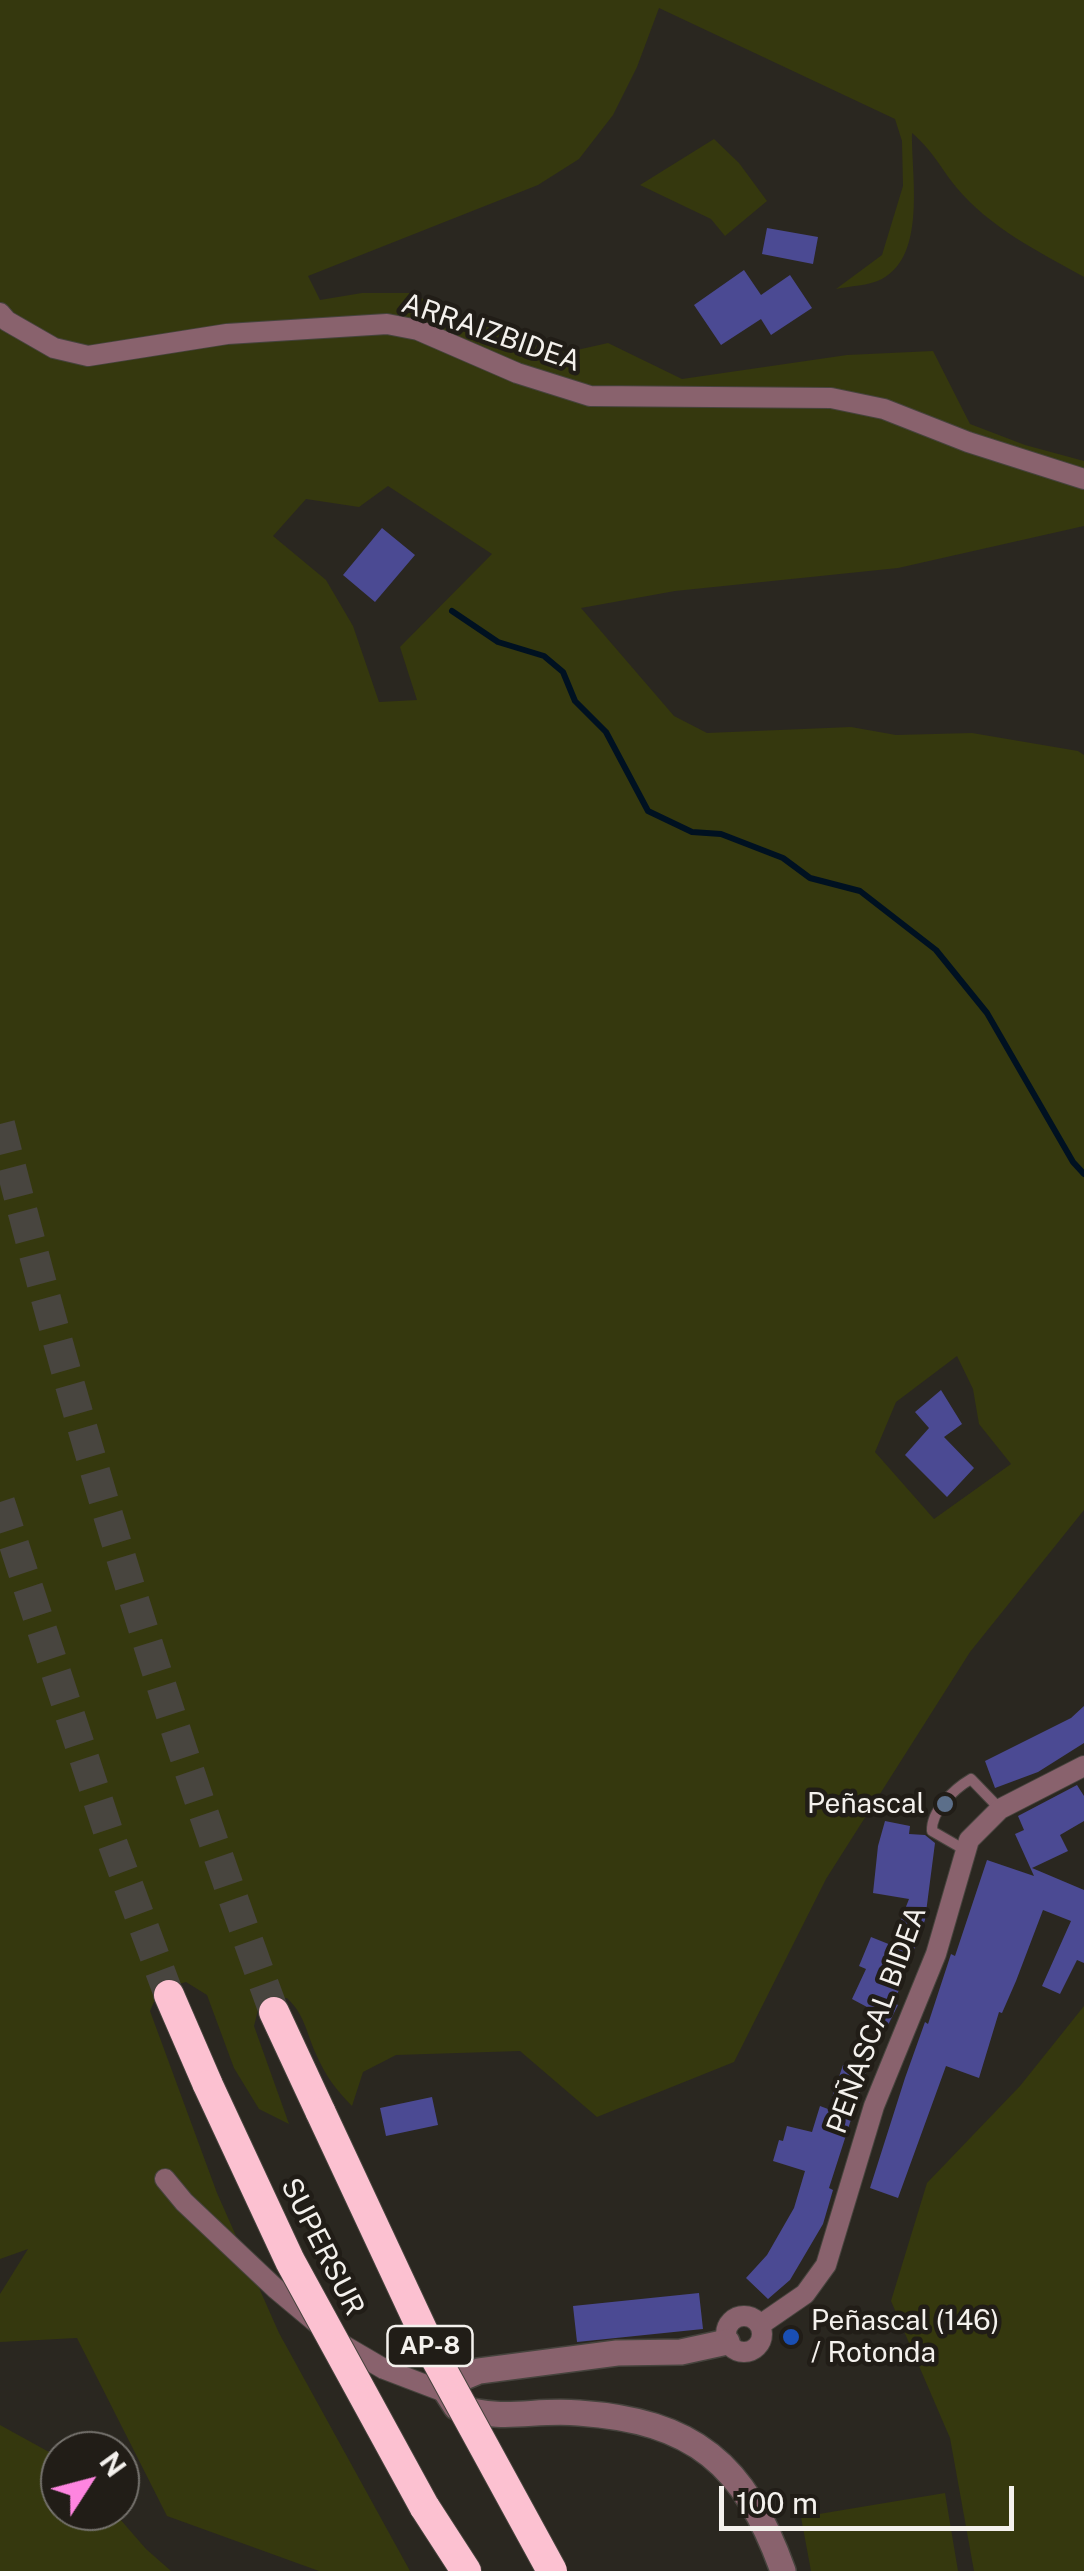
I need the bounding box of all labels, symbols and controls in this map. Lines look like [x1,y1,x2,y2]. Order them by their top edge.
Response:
street label: ARRAIZBIDEA [397,287,585,379]
place label: Peñascal [807,1787,925,1821]
marker: Peñascal [934,1793,956,1815]
street label: PEÑASCAL BIDEA [820,1902,934,2138]
street label: SUPERSUR [273,2173,371,2321]
place label: Peñascal (146) / Rotonda [811,2304,999,2370]
road number: AP-8 [388,2326,472,2366]
marker: Peñascal (146) / Rotonda [780,2326,802,2348]
north arrow [40,2431,140,2531]
text: N [93,2446,133,2483]
scale bar [724,2466,1019,2528]
text: 100 m [736,2485,818,2521]

